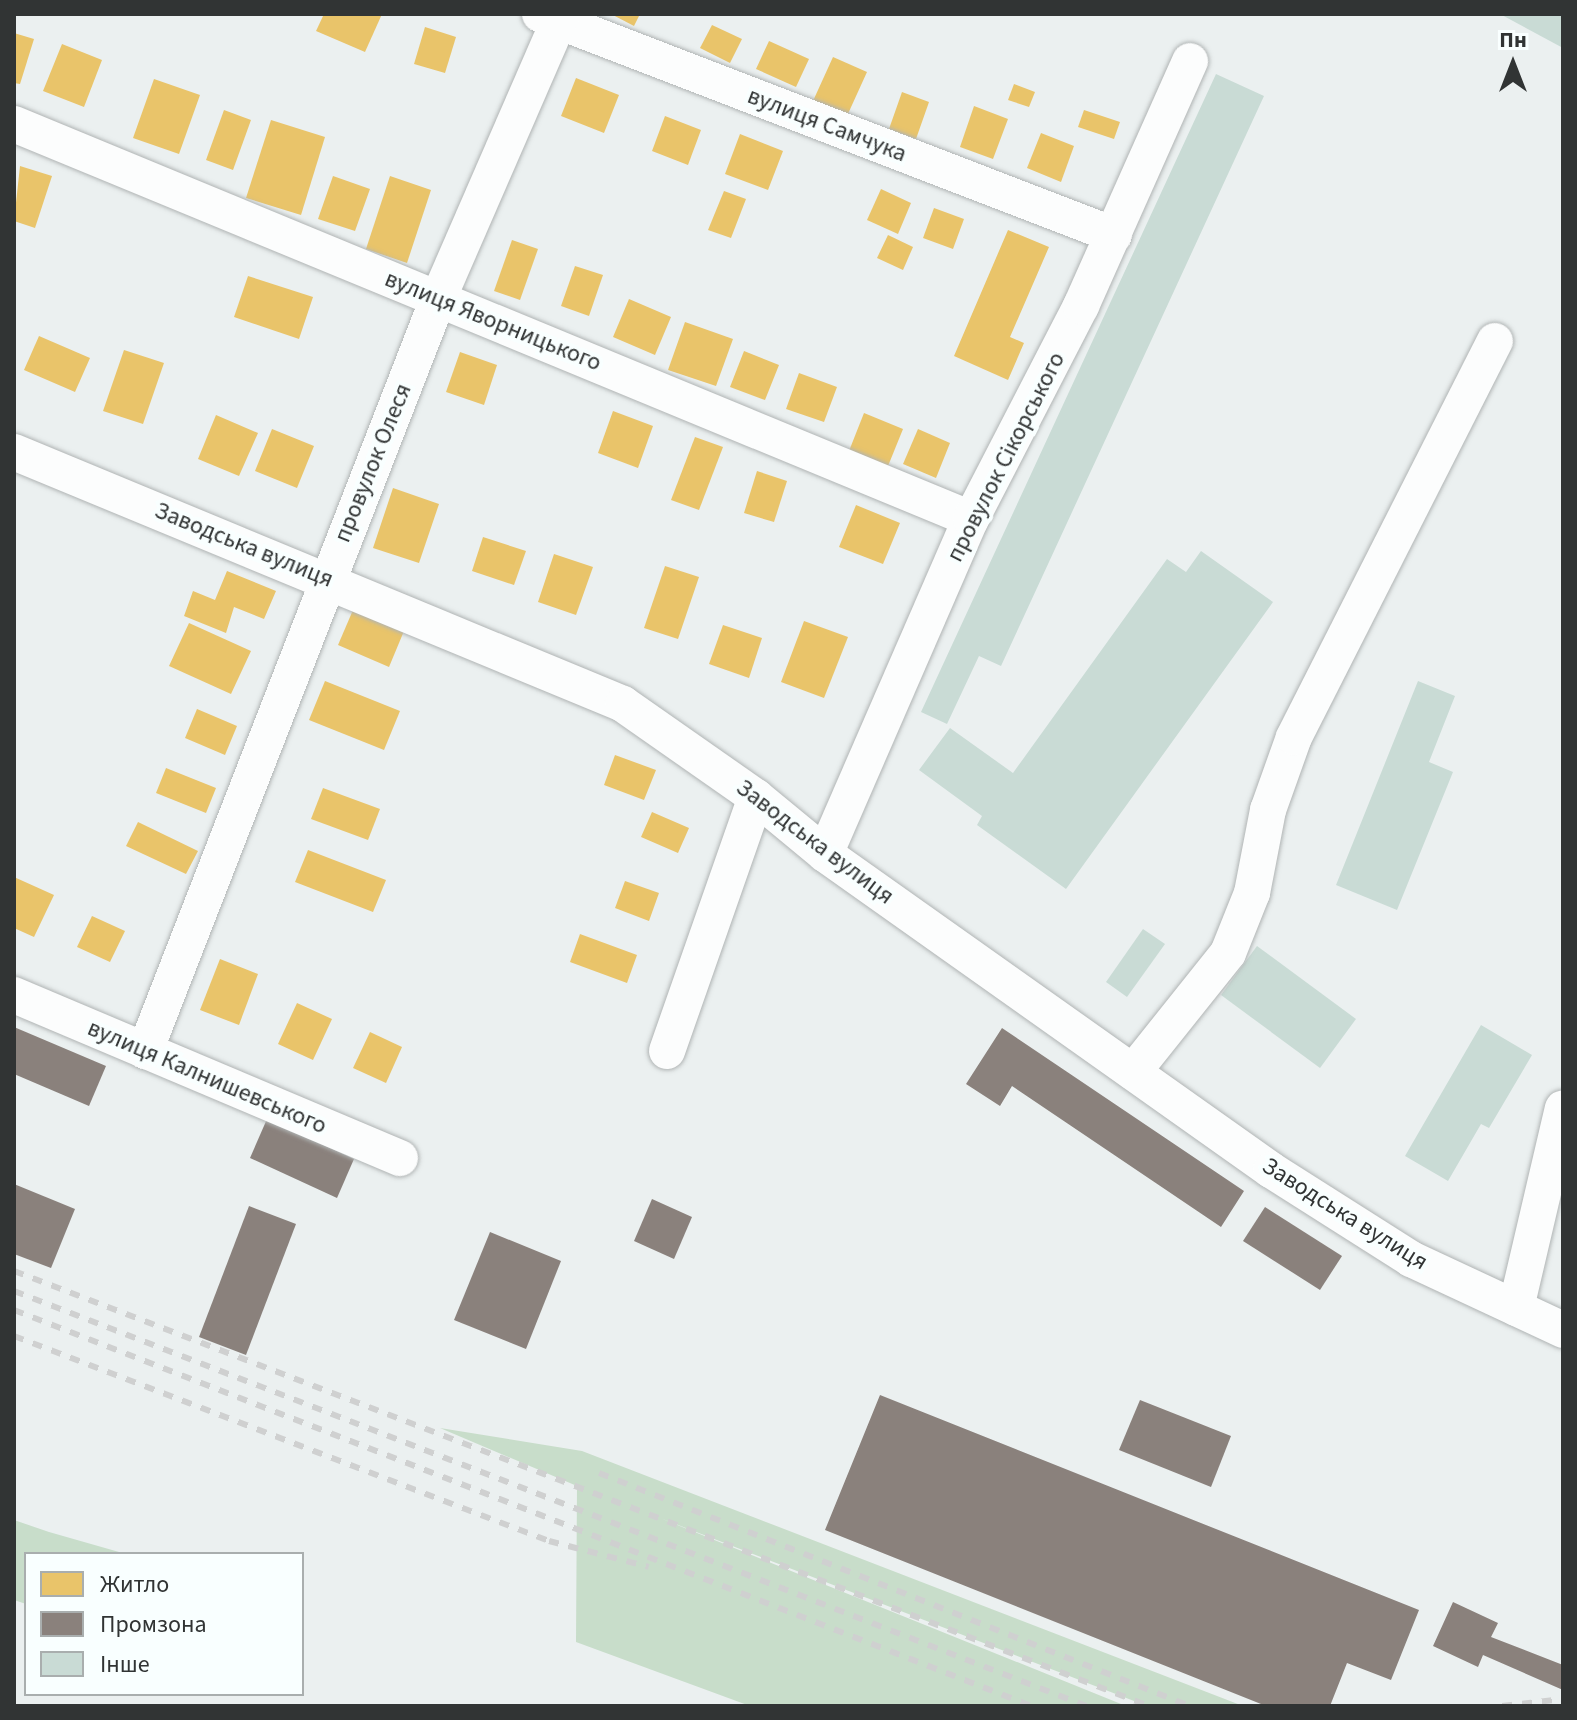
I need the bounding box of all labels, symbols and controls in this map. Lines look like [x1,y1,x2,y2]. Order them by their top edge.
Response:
north arrow [1473,24,1553,104]
text: Пн [1499,24,1527,56]
street label: вулиця Самчука [743,81,911,169]
street label: вулиця Яворницького [381,264,605,378]
street label: провулок Сікорського [941,347,1071,567]
street label: провулок Олеся [328,379,418,547]
street label: Заводська вулиця [151,496,337,594]
street label: Заводська вулиця [731,773,899,911]
street label: вулиця Калнишевського [83,1014,331,1140]
street label: Заводська вулиця [1257,1152,1433,1276]
legend [24,1552,304,1696]
text: Житло [100,1567,169,1602]
text: Промзона [100,1607,207,1642]
text: Інше [100,1647,150,1682]

